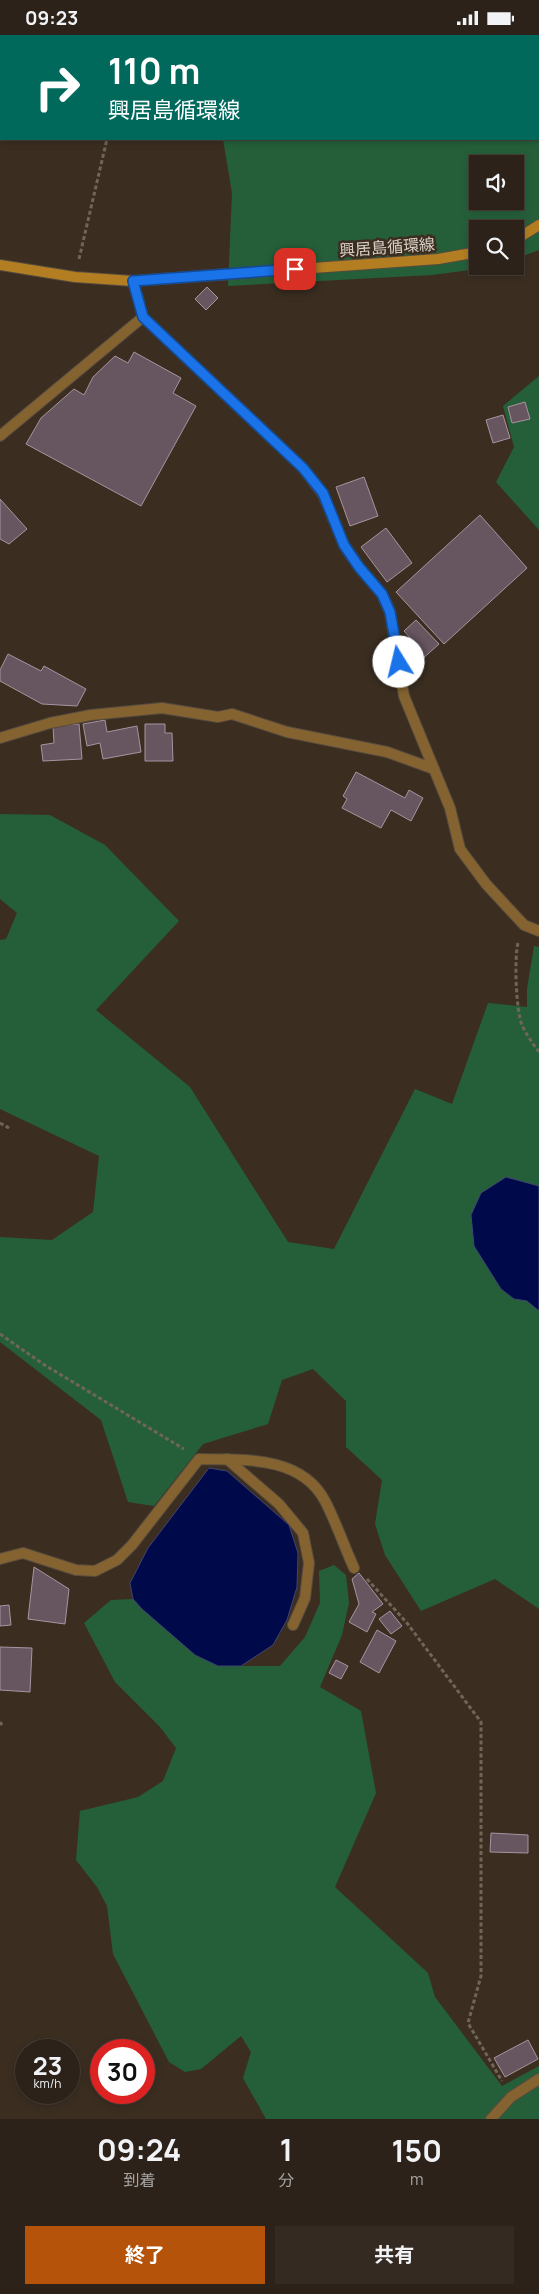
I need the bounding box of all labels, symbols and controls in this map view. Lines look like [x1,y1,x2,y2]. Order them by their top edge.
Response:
text: 09:23 [25,5,78,31]
text: 110 m [108,47,200,95]
icon: right [25,55,90,120]
text: 興居島循環線 [108,95,240,125]
map controls [469,155,524,275]
button: sound [469,155,524,210]
button: search [469,220,524,275]
street label: 興居島循環線 [338,233,436,261]
pin [274,248,316,290]
icon: arrive [281,255,309,283]
position arrow [372,635,424,687]
speed limit sign: 30 [90,2039,155,2104]
text: 23 [33,2048,62,2083]
text: km/h [34,2075,61,2092]
text: 09:24 [97,2129,181,2170]
text: 1 [280,2129,293,2170]
text: 150 [391,2130,442,2171]
text: m [410,2168,423,2190]
text: 到着 [123,2169,155,2191]
text: 分 [278,2169,294,2191]
button: 終了 [25,2226,265,2284]
button: 共有 [275,2226,514,2284]

